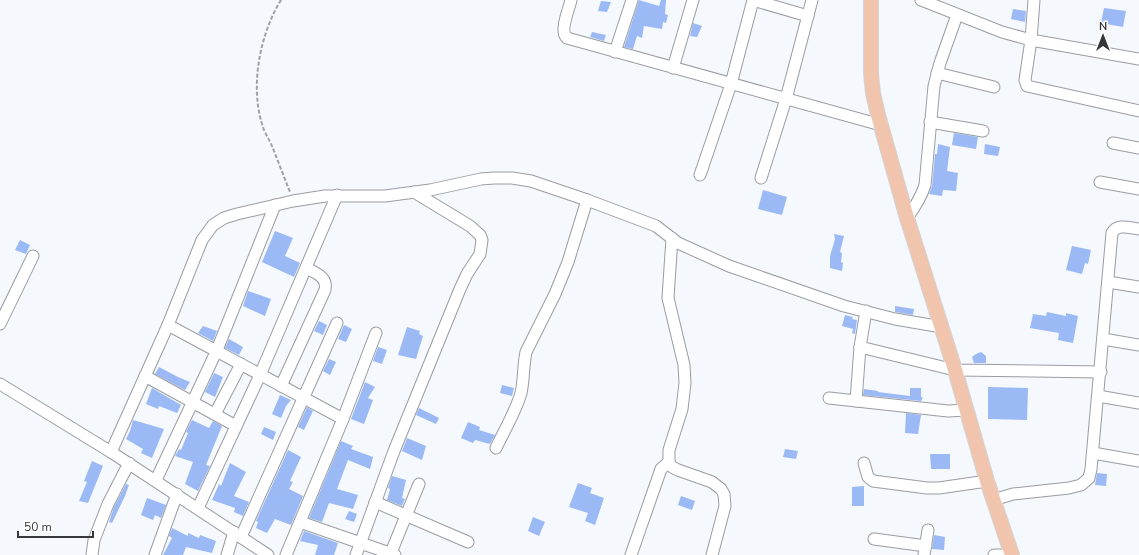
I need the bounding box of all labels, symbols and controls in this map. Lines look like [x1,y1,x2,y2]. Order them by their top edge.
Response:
north arrow [1083,16,1123,56]
text: N [1099,19,1107,34]
scale bar [18,513,93,539]
text: 50 m [24,519,52,535]

